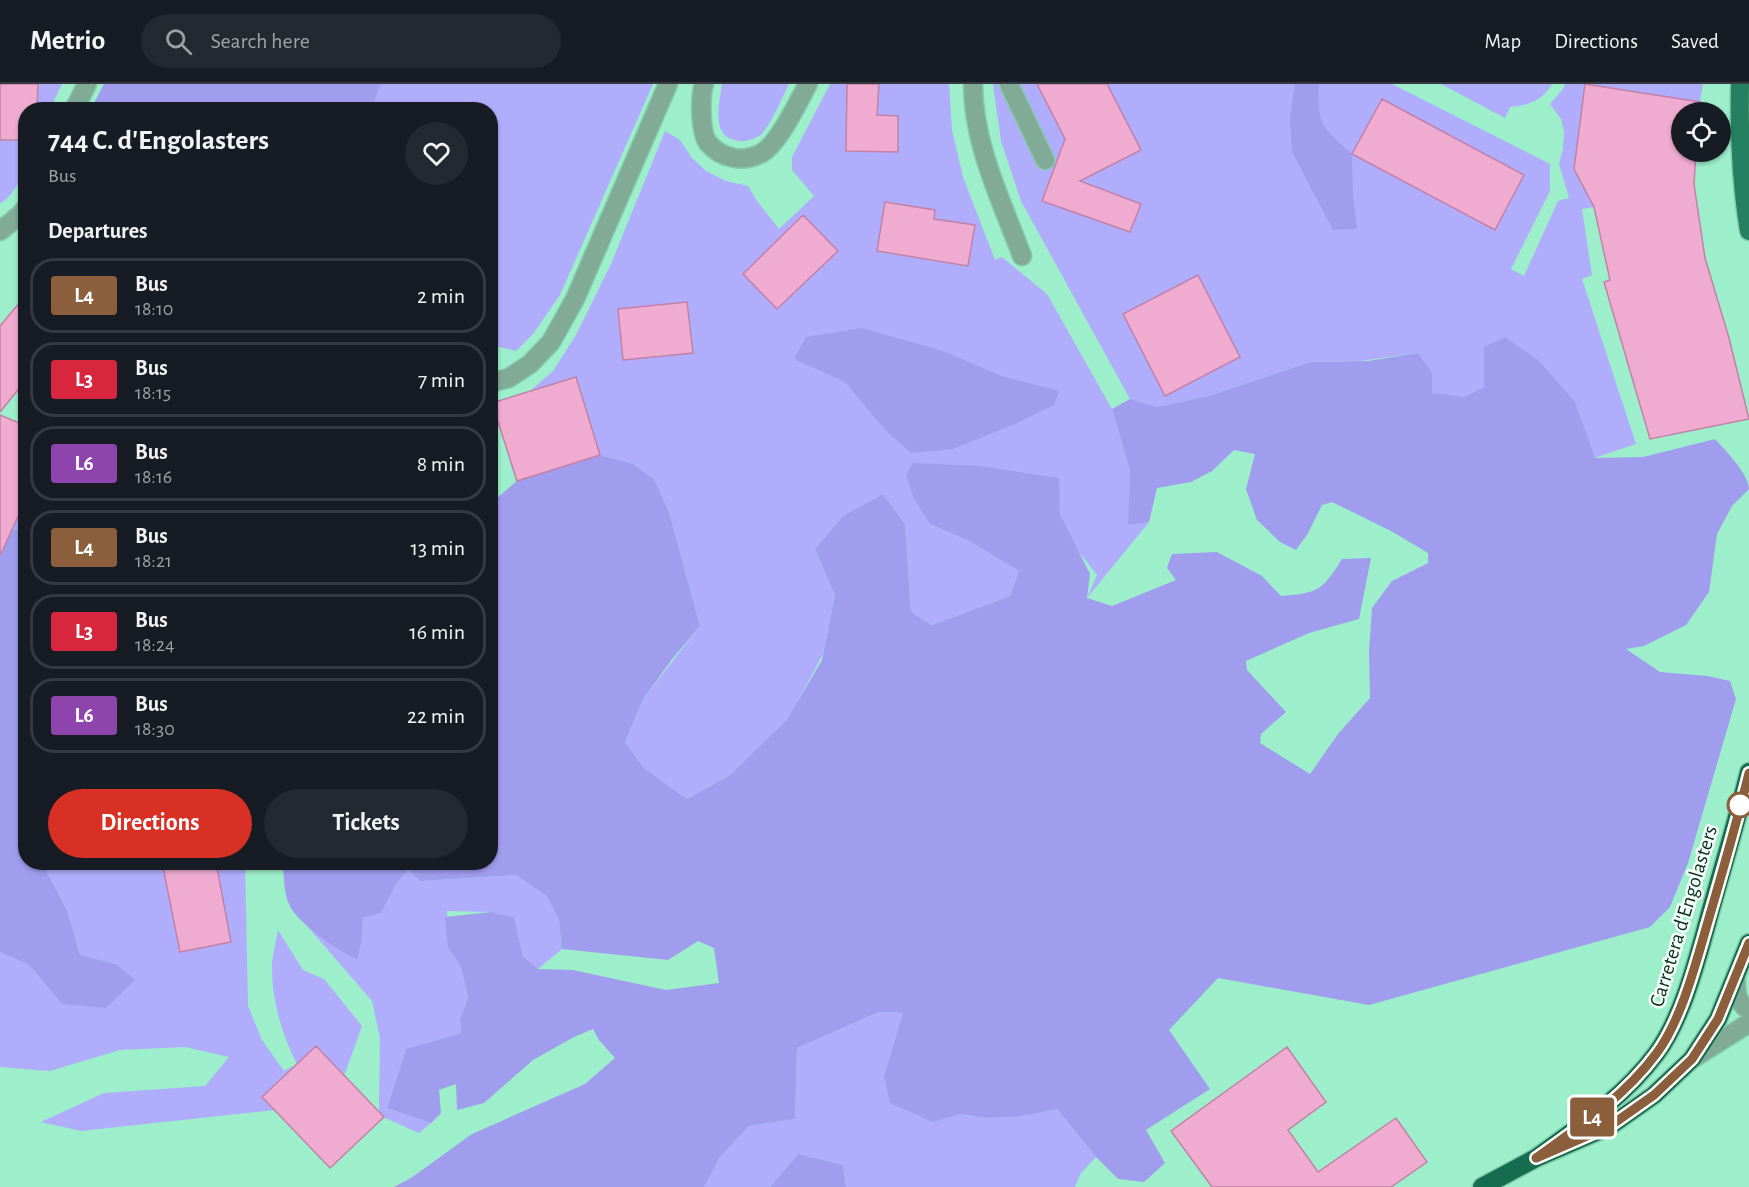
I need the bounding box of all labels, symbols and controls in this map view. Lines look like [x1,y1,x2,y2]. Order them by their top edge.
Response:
search box [141,14,561,68]
icon: search [162,25,195,58]
text: Metrio [30,27,105,55]
text: Search here [210,30,310,52]
text: Map [1485,31,1521,52]
text: Directions [1554,31,1638,52]
text: Saved [1671,31,1719,52]
map controls [1671,102,1731,162]
button: locate [1671,102,1731,162]
button: heart [405,122,468,185]
text: 744 C. d'Engolasters [48,127,269,155]
text: Bus [48,166,76,186]
text: Departures [48,220,148,242]
text: Bus [135,273,168,295]
text: L4 [74,285,94,306]
text: 2 min [417,285,465,307]
text: 18:10 [135,299,173,319]
text: Bus [135,357,168,379]
text: L3 [75,369,93,390]
text: 7 min [418,369,465,391]
text: 18:15 [135,383,171,403]
text: Bus [135,441,168,463]
text: L6 [74,453,94,474]
text: 8 min [417,453,465,475]
text: 18:16 [135,467,172,487]
text: Bus [135,525,168,547]
text: L4 [74,537,94,558]
text: 13 min [410,537,465,559]
text: 18:21 [135,551,172,571]
text: Bus [135,609,168,631]
text: L3 [75,621,93,642]
text: 16 min [409,621,465,643]
text: 18:24 [135,635,175,655]
text: Bus [135,693,168,715]
text: L6 [74,705,94,726]
text: 22 min [407,705,465,727]
text: 18:30 [135,719,175,739]
button: Directions [48,789,252,858]
button: Tickets [264,789,468,858]
unlabelled marker [1727,792,1749,818]
street label: Carretera d'Engolasters [1646,823,1721,1009]
line badge: L4 [1565,1098,1619,1136]
text: L4 [1582,1107,1602,1128]

